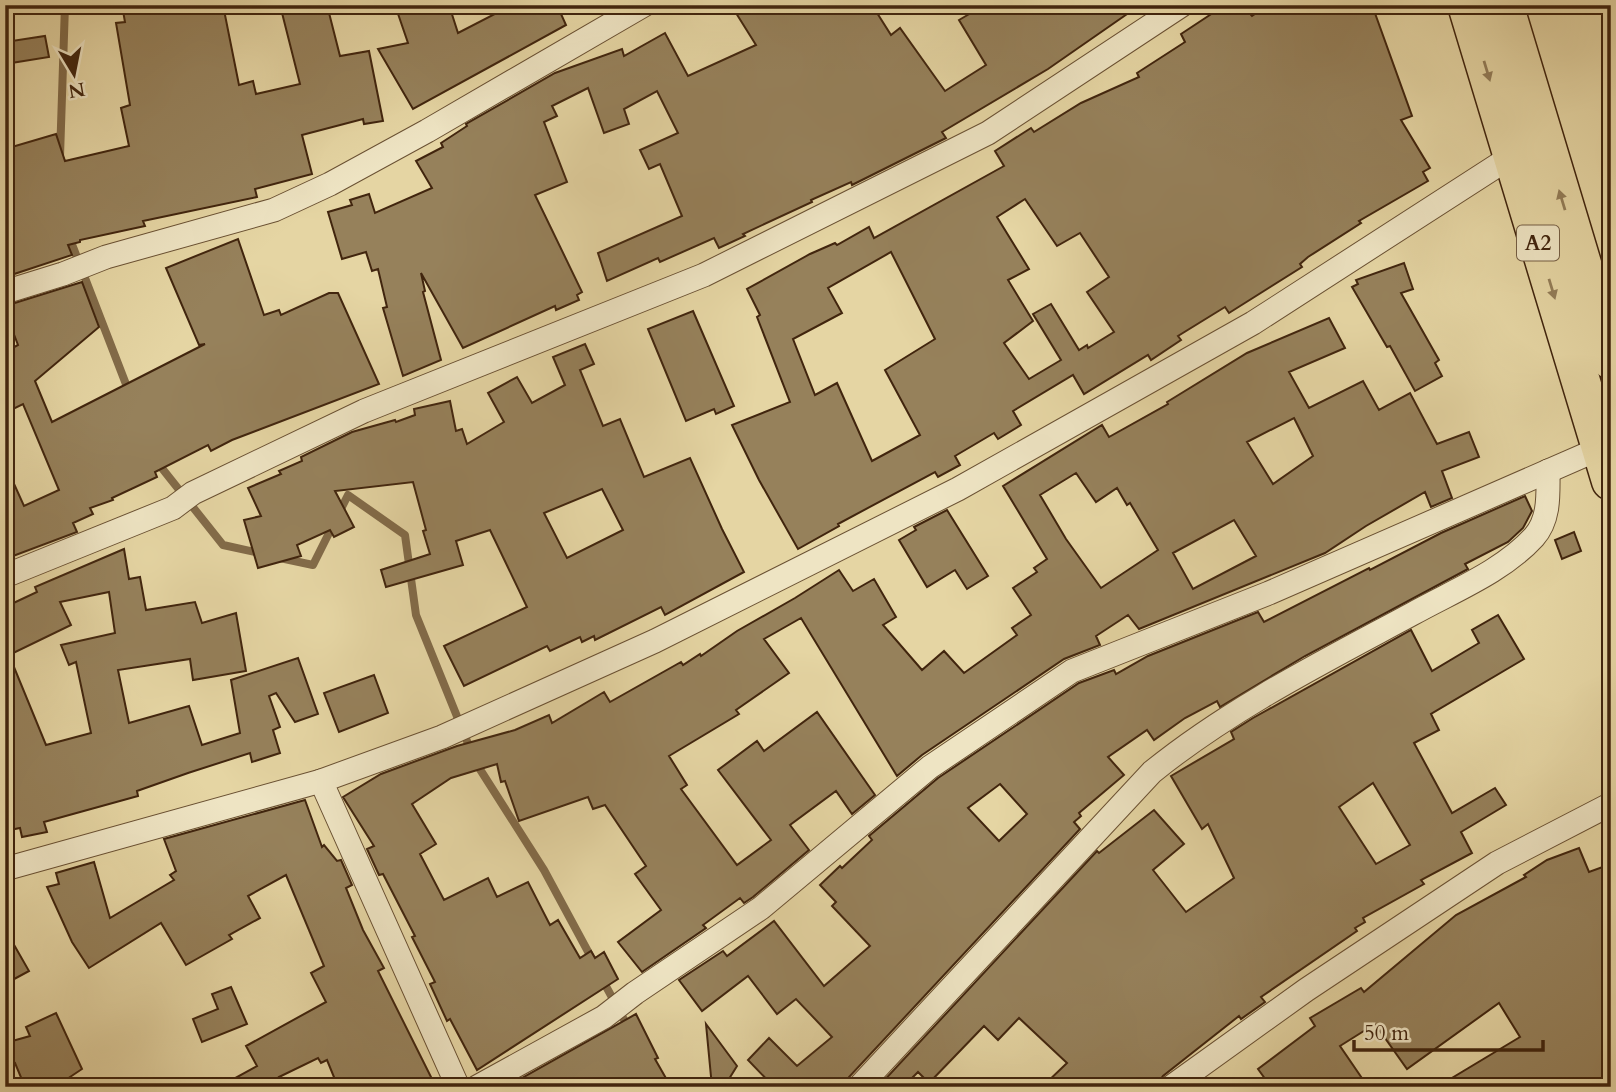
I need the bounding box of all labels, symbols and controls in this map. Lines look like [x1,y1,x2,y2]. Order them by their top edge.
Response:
north arrow [38,38,108,108]
one-way arrow [1482,60,1492,81]
text: N [66,76,87,104]
one-way arrow [1557,190,1567,211]
road number: A2 [1517,226,1559,260]
one-way arrow [1547,278,1558,299]
scale bar [1354,1008,1542,1052]
text: 50 m [1364,1019,1409,1048]

